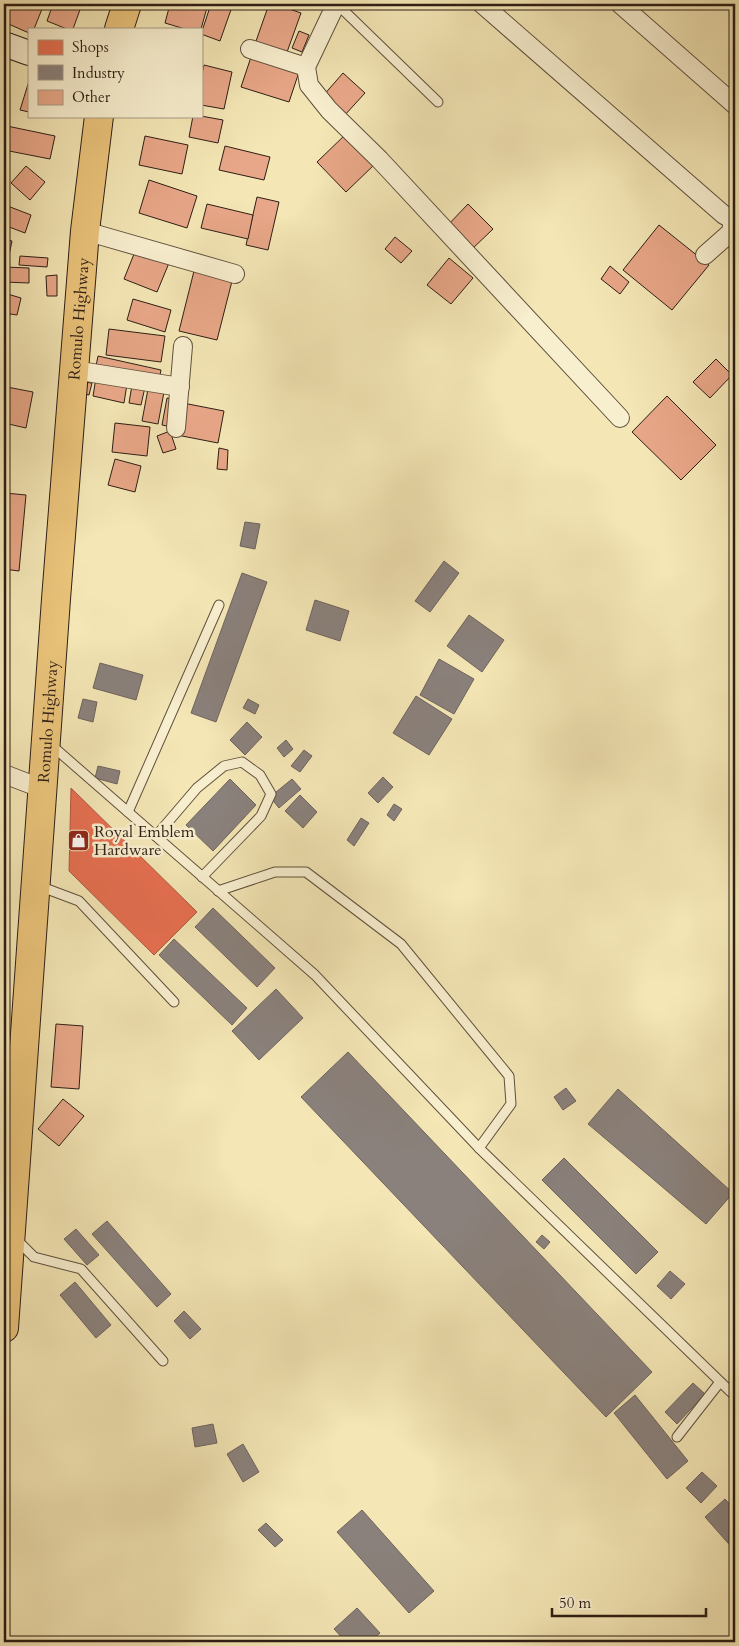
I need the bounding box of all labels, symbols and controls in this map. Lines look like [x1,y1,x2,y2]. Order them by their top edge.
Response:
legend [28,28,202,118]
text: Shops [72,37,109,57]
text: Industry [72,63,125,83]
text: Other [72,87,111,107]
street label: Romulo Highway [63,256,95,381]
street label: Romulo Highway [33,659,64,784]
place label: Royal Emblem Hardware [94,821,195,861]
shop icon: Royal Emblem Hardware [66,828,90,852]
scale bar [552,1586,705,1618]
text: 50 m [559,1593,591,1613]

